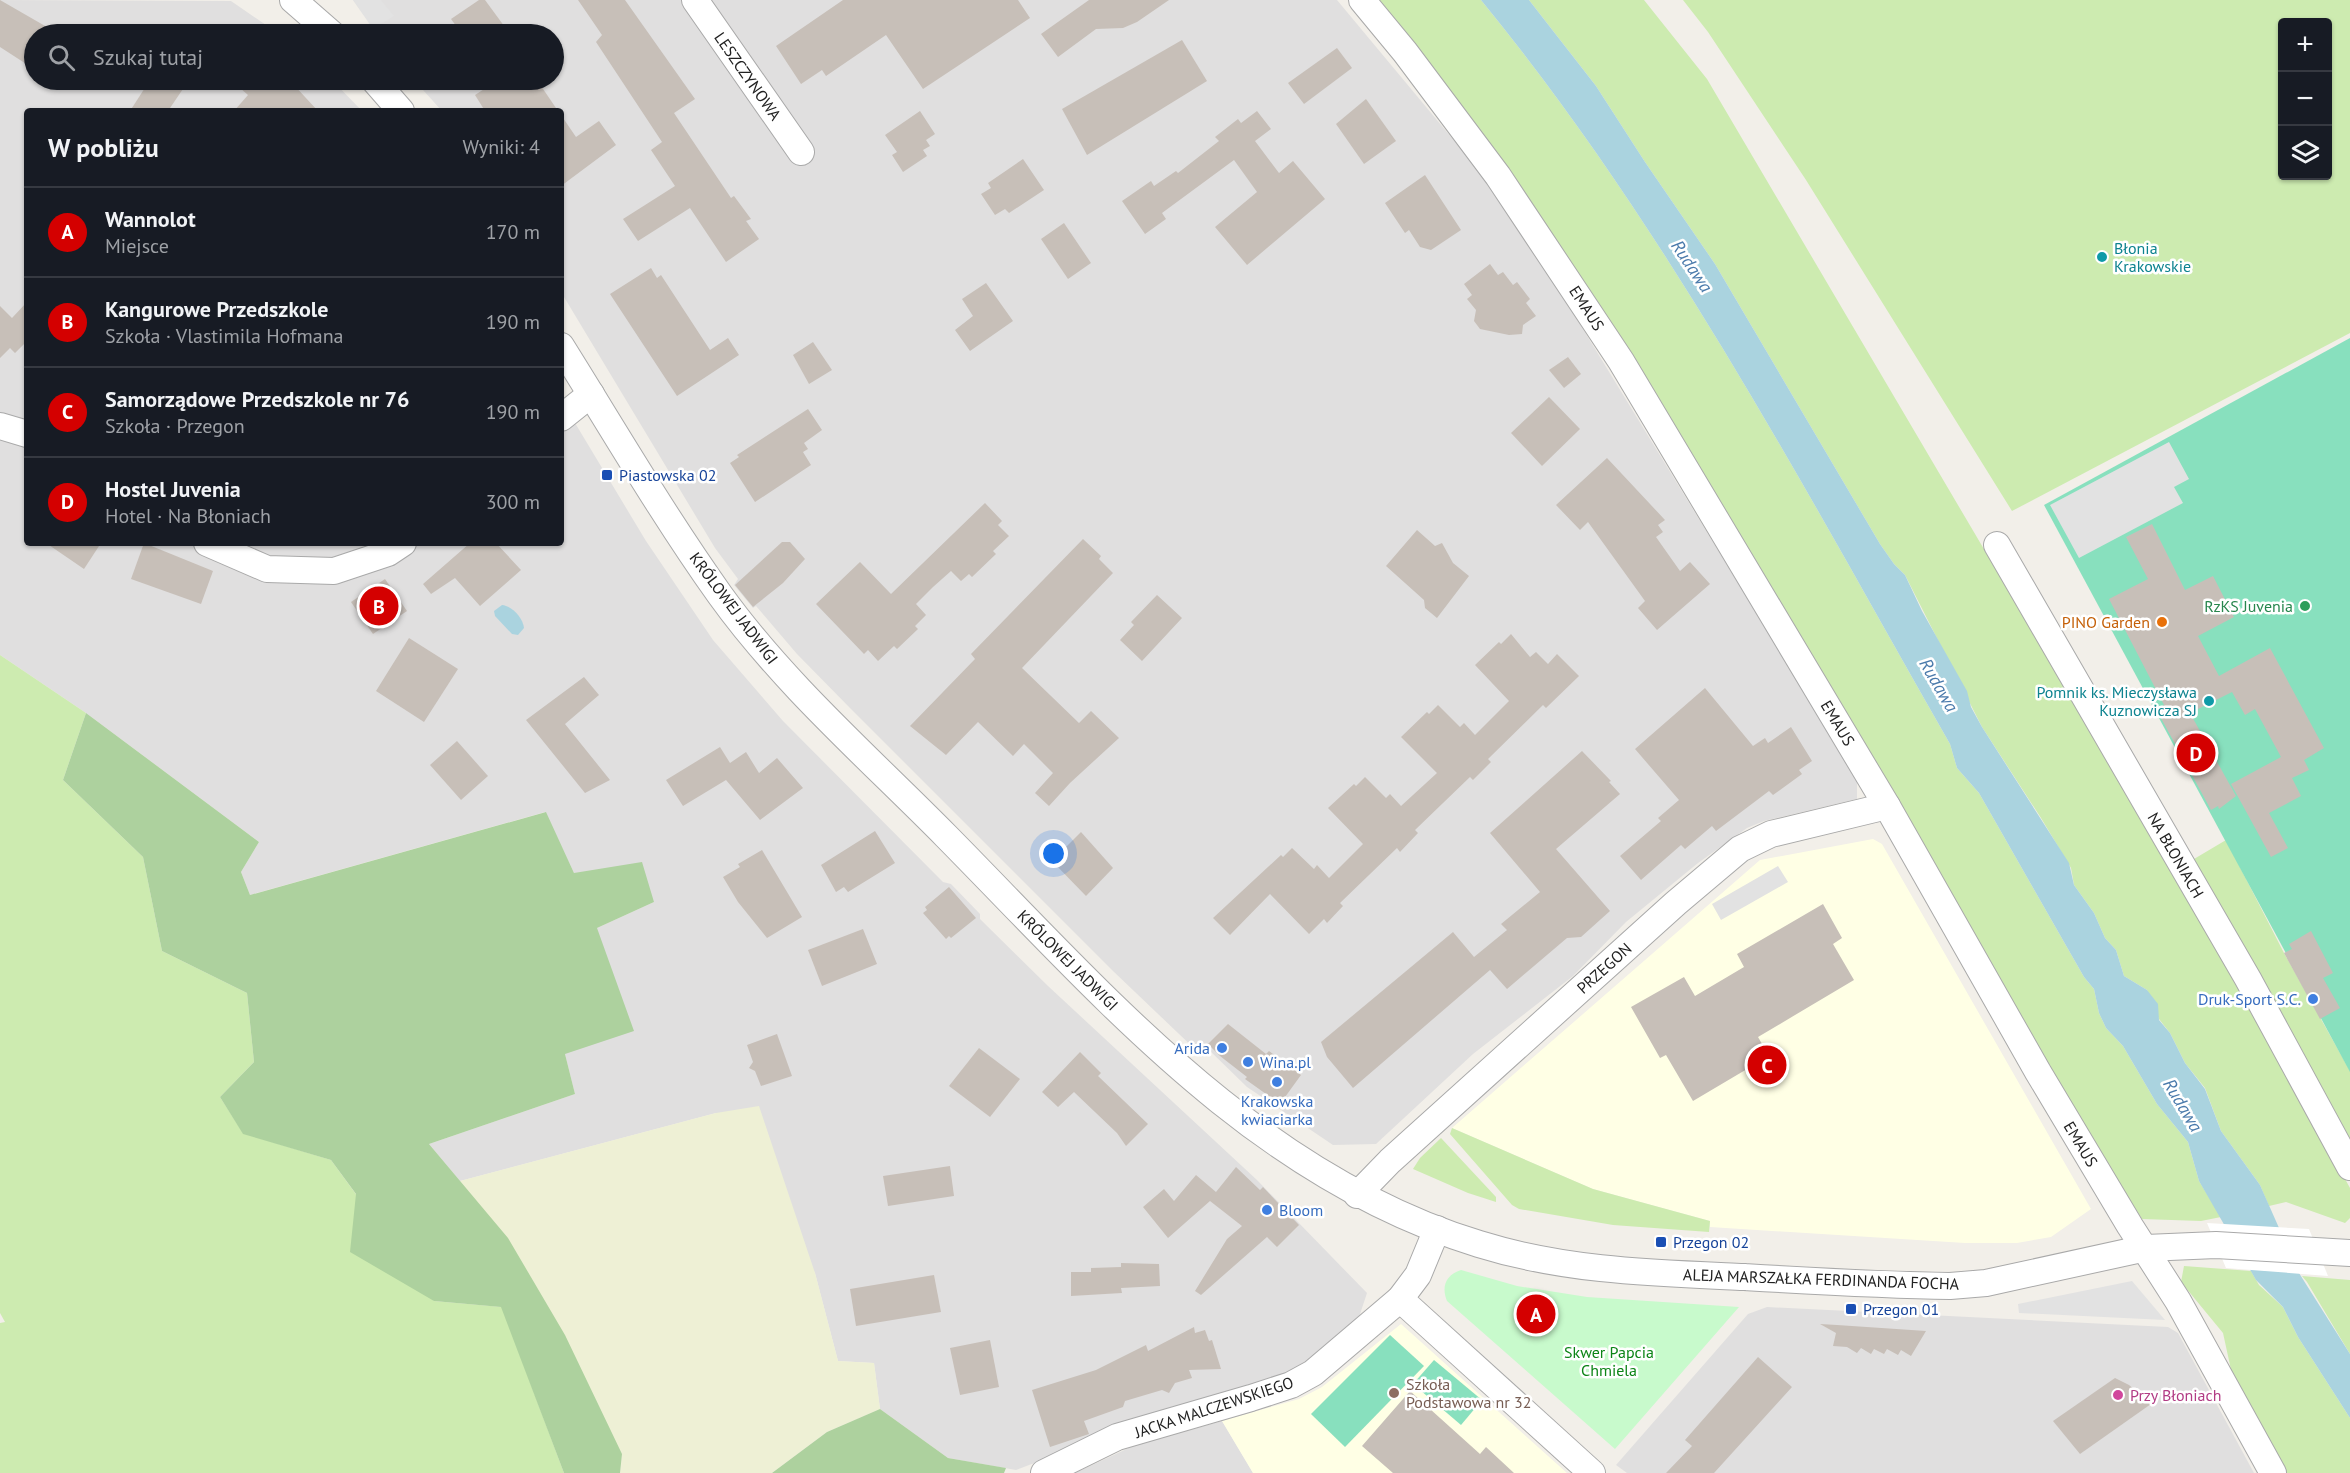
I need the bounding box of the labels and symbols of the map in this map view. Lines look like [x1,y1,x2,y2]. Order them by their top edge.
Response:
street label: LESZCZYNOWA [710,28,786,125]
water label: Rudawa [1666,236,1718,297]
place label: Błonia Krakowskie [2114,238,2191,276]
marker: Błonia Krakowskie [2095,250,2109,264]
street label: EMAUS [1565,282,1609,334]
place label: Piastowska 02 [619,465,716,485]
marker: Piastowska 02 [600,468,614,482]
street label: KRÓLOWEJ JADWIGI [686,548,782,668]
pin: B [360,584,398,628]
place label: RzKS Juvenia [2204,596,2293,616]
marker: RzKS Juvenia [2298,599,2312,613]
place label: PINO Garden [2062,612,2150,632]
marker: PINO Garden [2155,615,2169,629]
water label: Rudawa [1915,654,1964,716]
place label: Pomnik ks. Mieczysława Kuznowicza SJ [2036,682,2197,720]
marker: Pomnik ks. Mieczysława Kuznowicza SJ [2202,694,2216,708]
street label: EMAUS [1817,697,1859,749]
pin: D [2176,730,2216,776]
street label: NA BŁONIACH [2143,809,2209,901]
your location [1039,839,1068,868]
street label: KRÓLOWEJ JADWIGI [1013,905,1123,1015]
street label: PRZEGON [1572,938,1636,998]
place label: Druk-Sport S.C. [2198,989,2301,1009]
marker: Druk-Sport S.C. [2306,992,2320,1006]
place label: Arida [1174,1038,1210,1058]
marker: Arida [1215,1041,1229,1055]
pin: C [1748,1042,1786,1088]
place label: Wina.pl [1260,1052,1311,1072]
marker: Wina.pl [1241,1055,1255,1069]
water label: Rudawa [2158,1074,2208,1136]
marker: Krakowska kwiaciarka [1270,1075,1284,1089]
place label: Krakowska kwiaciarka [1241,1091,1313,1129]
street label: EMAUS [2060,1118,2102,1170]
place label: Bloom [1279,1200,1323,1220]
marker: Bloom [1260,1203,1274,1217]
place label: Przegon 02 [1673,1232,1749,1252]
marker: Przegon 02 [1654,1235,1668,1249]
street label: ALEJA MARSZAŁKA FERDINANDA FOCHA [1683,1264,1960,1294]
pin: A [1516,1292,1556,1336]
place label: Przegon 01 [1863,1299,1939,1319]
marker: Przegon 01 [1844,1302,1858,1316]
park label: Skwer Papcia Chmiela [1564,1342,1654,1380]
street label: JACKA MALCZEWSKIEGO [1131,1372,1296,1442]
place label: Szkoła Podstawowa nr 32 [1406,1374,1532,1412]
place label: Przy Błoniach [2130,1385,2222,1405]
marker: Szkoła Podstawowa nr 32 [1387,1386,1401,1400]
marker: Przy Błoniach [2111,1388,2125,1402]

